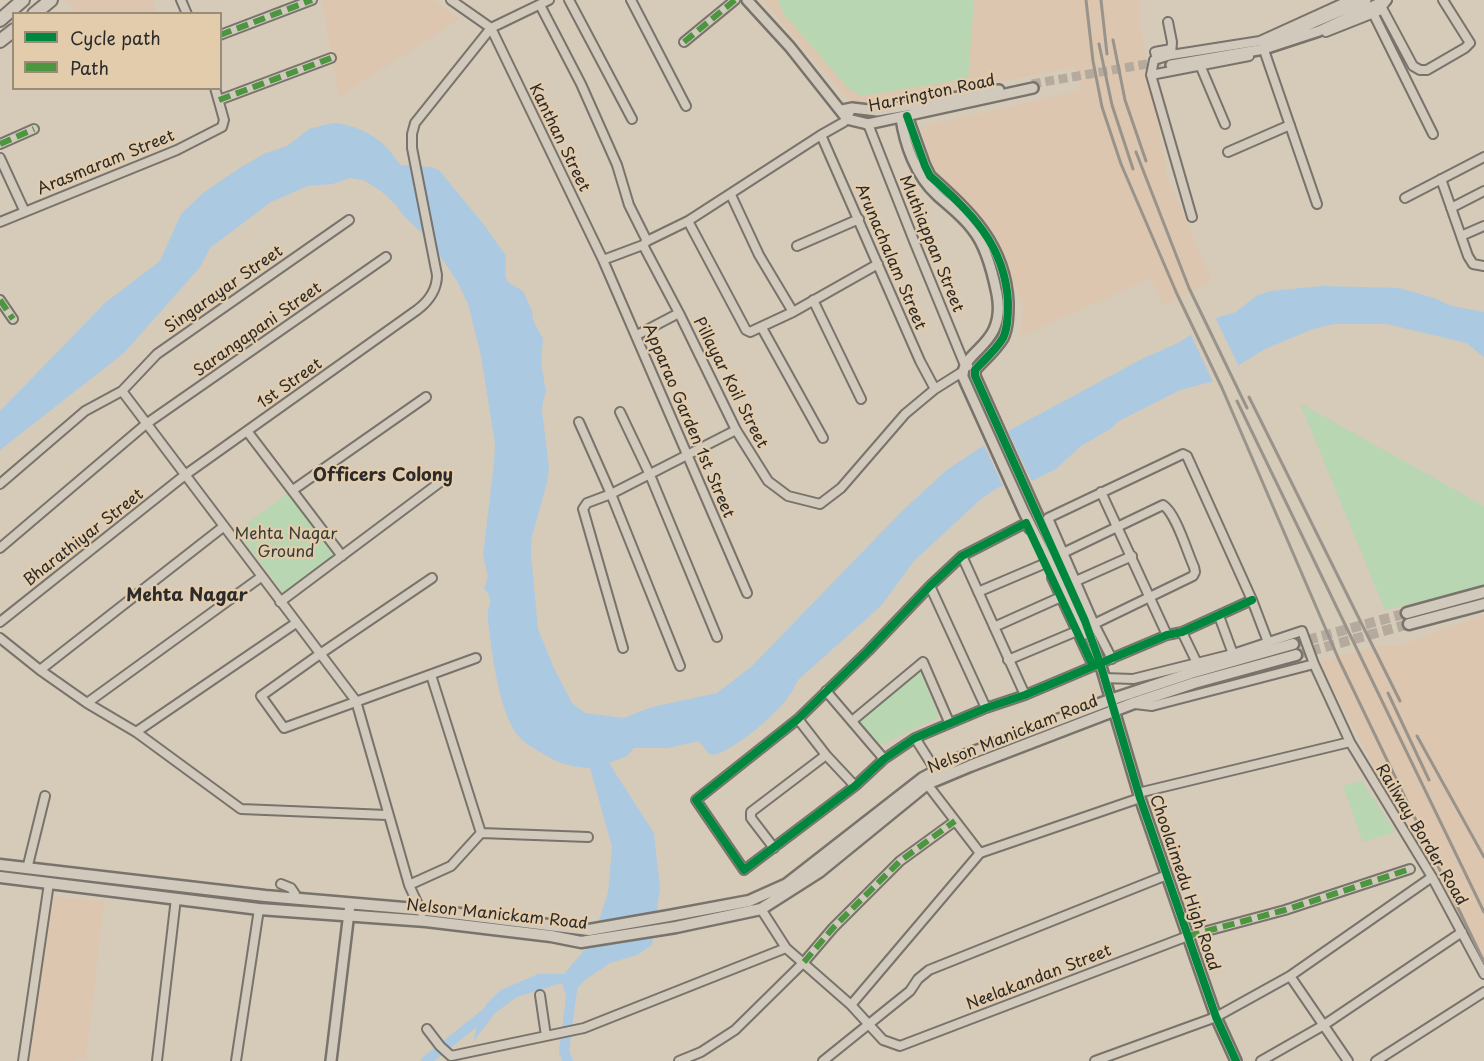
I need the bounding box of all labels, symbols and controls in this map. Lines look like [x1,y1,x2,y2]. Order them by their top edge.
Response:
legend [12,12,222,90]
text: Cycle path [70,24,161,51]
text: Path [70,54,109,81]
street label: Harrington Road [867,71,997,117]
street label: Kanthan Street [525,81,593,195]
street label: Arasmaram Street [35,127,177,199]
street label: Muthiappan Street [895,173,967,315]
street label: Arunachalam Street [851,181,929,333]
street label: Singarayar Street [161,242,287,338]
street label: Sarangapani Street [190,279,326,381]
street label: Pillayar Koil Street [689,314,771,452]
street label: Apparao Garden 1st Street [638,321,738,521]
street label: 1st Street [254,355,326,413]
district label: Officers Colony [313,465,453,487]
street label: Bharathiyar Street [20,485,148,591]
park label: Mehta Nagar Ground [235,525,337,563]
district label: Mehta Nagar [126,585,248,607]
street label: Nelson Manickam Road [925,692,1101,778]
street label: Railway Border Road [1371,761,1471,909]
street label: Choolaimedu High Road [1145,792,1223,974]
street label: Nelson Manickam Road [405,896,589,934]
street label: Neelakandan Street [964,941,1114,1015]

